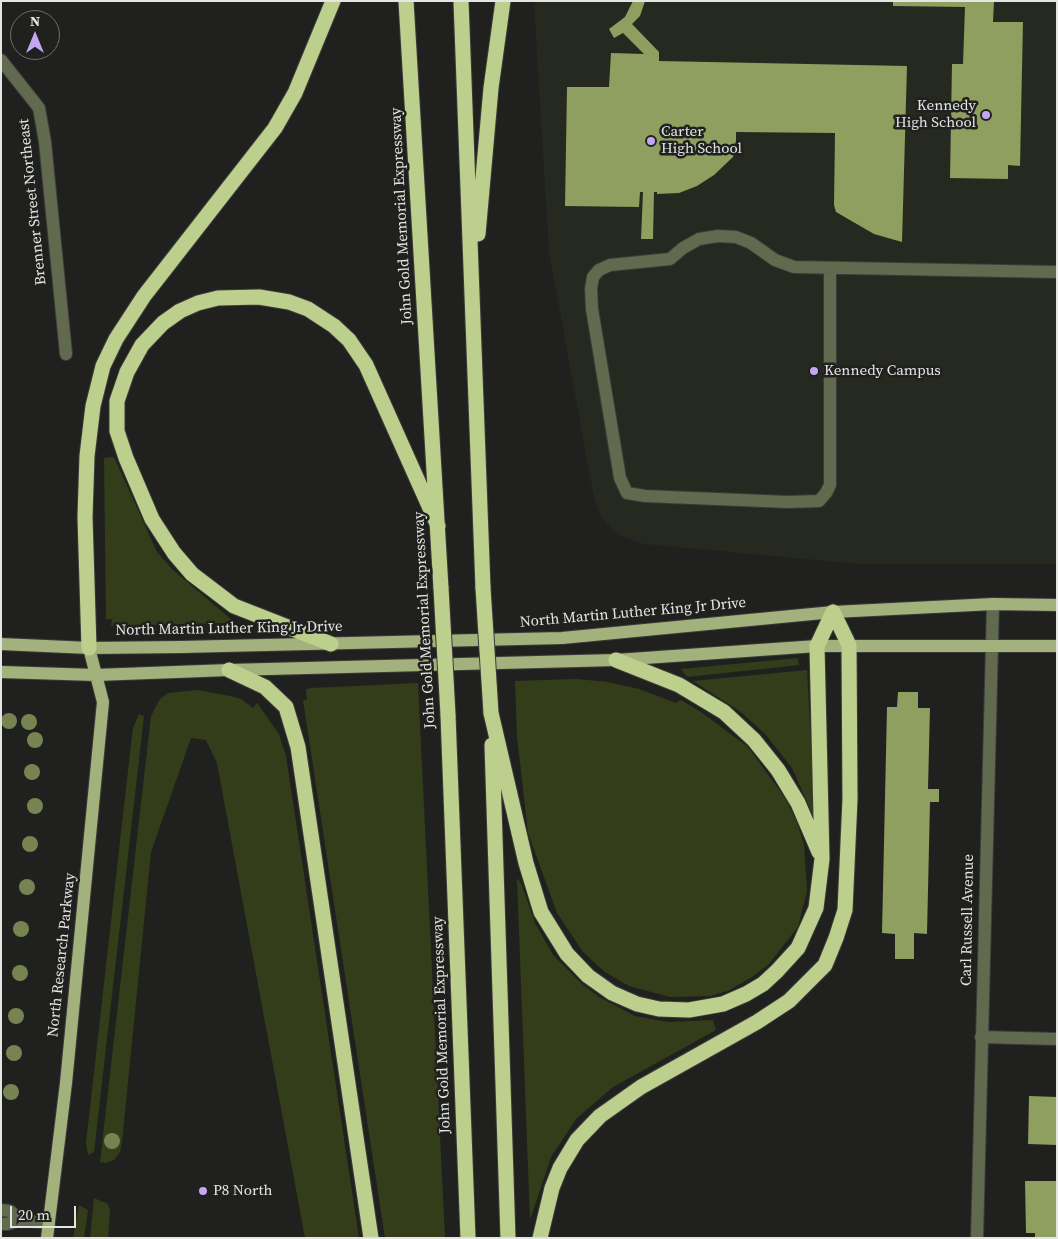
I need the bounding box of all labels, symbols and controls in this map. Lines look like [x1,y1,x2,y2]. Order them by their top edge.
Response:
north arrow [10,10,60,60]
text: N [30,11,40,31]
place label: Kennedy High School [895,97,976,132]
street label: John Gold Memorial Expressway [387,107,417,325]
marker: Kennedy High School [980,109,992,121]
street label: Brenner Street Northeast [15,118,51,286]
place label: Carter High School [661,123,742,158]
marker: Carter High School [645,135,657,147]
place label: Kennedy Campus [824,362,941,380]
marker: Kennedy Campus [808,365,820,377]
street label: John Gold Memorial Expressway [410,511,440,729]
street label: North Martin Luther King Jr Drive [519,594,747,632]
street label: North Martin Luther King Jr Drive [115,618,343,640]
street label: Carl Russell Avenue [958,854,978,986]
street label: North Research Parkway [44,872,80,1038]
street label: John Gold Memorial Expressway [429,916,455,1134]
place label: P8 North [213,1182,272,1200]
marker: P8 North [197,1185,209,1197]
scale bar [12,1196,79,1228]
text: 20 m [18,1204,50,1225]

